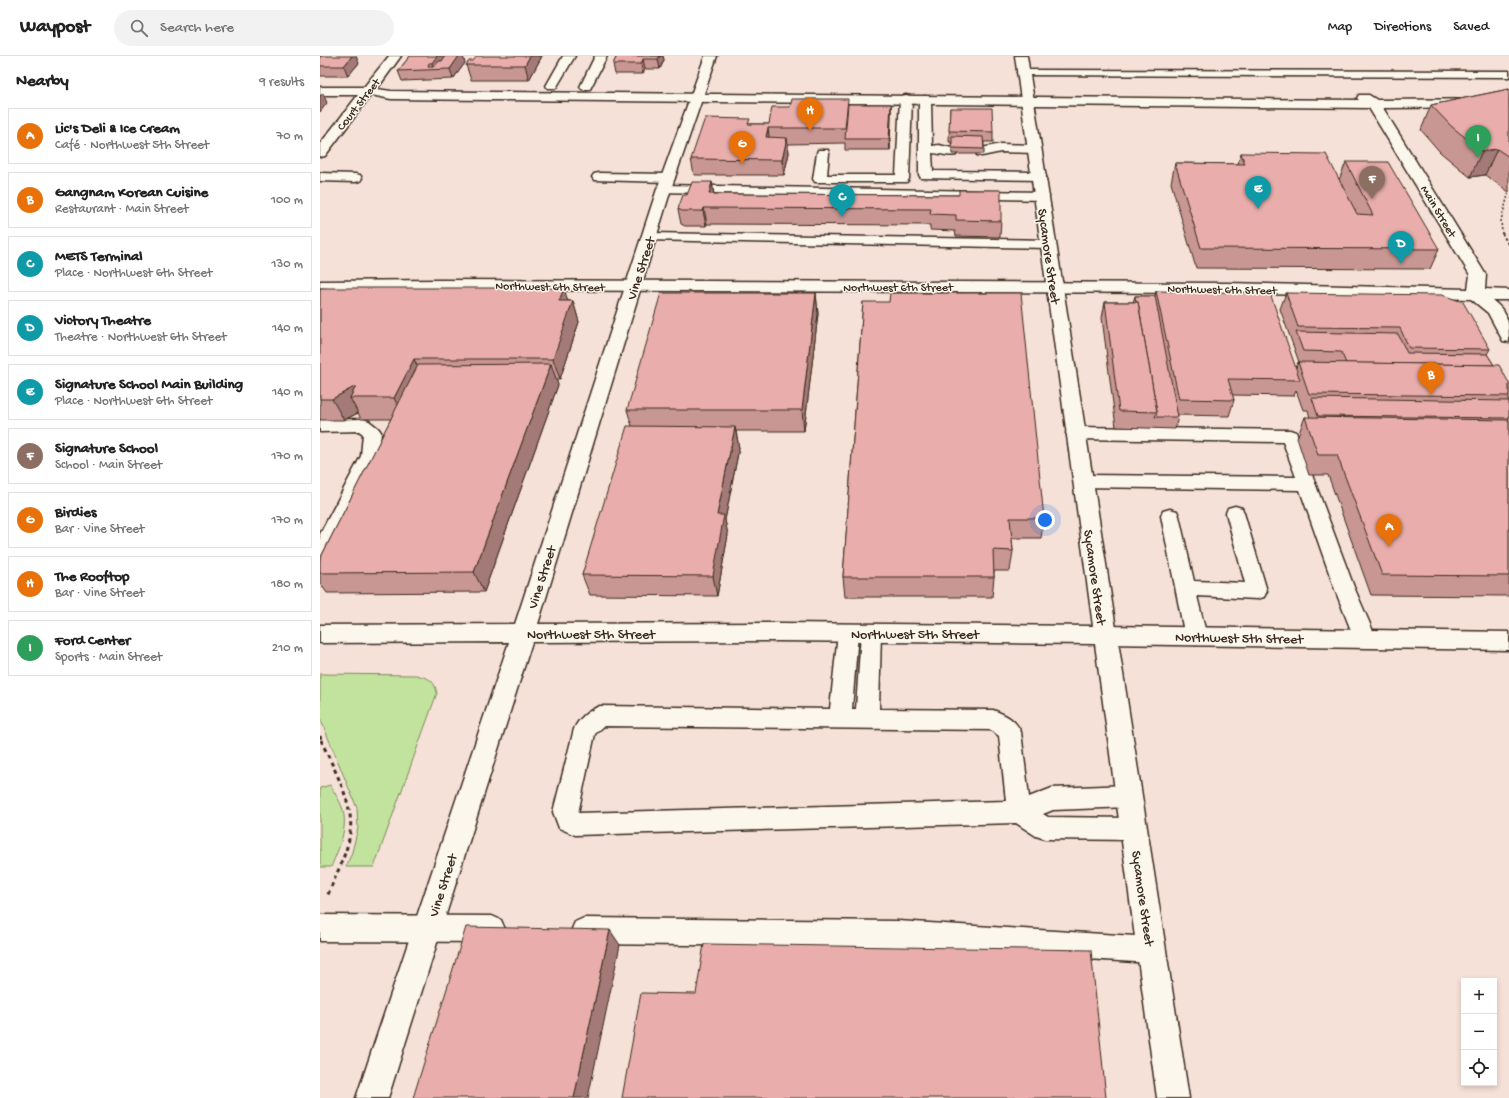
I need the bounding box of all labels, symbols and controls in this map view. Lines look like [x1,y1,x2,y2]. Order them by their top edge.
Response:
search box [114,10,394,46]
text: Waypost [20,16,90,39]
icon: search [128,17,150,39]
text: Search here [160,19,234,37]
text: Map [1328,19,1352,36]
text: Directions [1374,19,1431,36]
text: Saved [1453,19,1489,36]
text: Nearby [16,72,69,92]
text: 9 results [259,75,304,90]
street label: Court Street [335,75,385,134]
pin: H [797,98,823,131]
text: Lic's Deli & Ice Cream [55,120,180,138]
pin: I [1465,125,1491,158]
text: A [26,129,34,144]
text: 70 m [277,129,303,144]
pin: G [729,131,755,164]
text: Café · Northwest 5th Street [55,138,209,153]
pin: F [1359,166,1385,199]
pin: E [1245,176,1271,209]
text: Gangnam Korean Cuisine [55,184,208,202]
pin: C [829,184,855,217]
street label: Main Street [1416,184,1459,241]
text: B [27,193,33,208]
text: 100 m [271,193,303,208]
text: Restaurant · Main Street [55,202,188,217]
street label: Sycamore Street [1032,208,1063,306]
pin: D [1388,231,1414,264]
street label: Vine Street [624,234,661,303]
text: METS Terminal [55,248,143,266]
text: C [26,257,34,272]
text: 130 m [271,257,303,272]
text: Place · Northwest 6th Street [55,266,212,281]
street label: Northwest 6th Street [495,280,606,296]
street label: Northwest 6th Street [843,282,954,296]
street label: Northwest 6th Street [1167,283,1278,299]
text: Victory Theatre [55,312,151,330]
text: D [26,321,34,336]
text: 140 m [272,321,303,336]
text: Theatre · Northwest 6th Street [55,330,226,345]
pin: B [1418,362,1444,395]
text: Signature School Main Building [55,376,243,394]
text: E [26,385,34,400]
text: 140 m [272,385,303,400]
text: Place · Northwest 6th Street [55,394,212,409]
text: Signature School [55,440,158,458]
text: F [27,449,33,464]
text: 170 m [271,449,303,464]
text: School · Main Street [55,458,162,473]
text: Birdies [55,504,97,522]
your location [1035,510,1055,530]
text: G [26,513,34,528]
text: 170 m [271,513,303,528]
pin: A [1376,514,1402,547]
text: Bar · Vine Street [55,522,144,537]
street label: Sycamore Street [1078,529,1109,627]
street label: Vine Street [525,543,562,612]
text: The Rooftop [55,568,129,586]
text: H [26,577,34,592]
text: 180 m [271,577,303,592]
text: Bar · Vine Street [55,586,144,601]
street label: Northwest 5th Street [527,627,656,644]
street label: Northwest 5th Street [851,627,980,644]
street label: Northwest 5th Street [1175,630,1304,649]
text: Ford Center [55,632,130,650]
text: I [28,641,32,656]
text: 210 m [272,641,303,656]
text: Sports · Main Street [55,650,162,665]
street label: Sycamore Street [1126,850,1157,948]
street label: Vine Street [426,851,463,920]
map controls [1461,978,1497,1086]
button: + [1461,978,1497,1014]
button: − [1461,1014,1497,1050]
button: locate [1461,1050,1497,1086]

